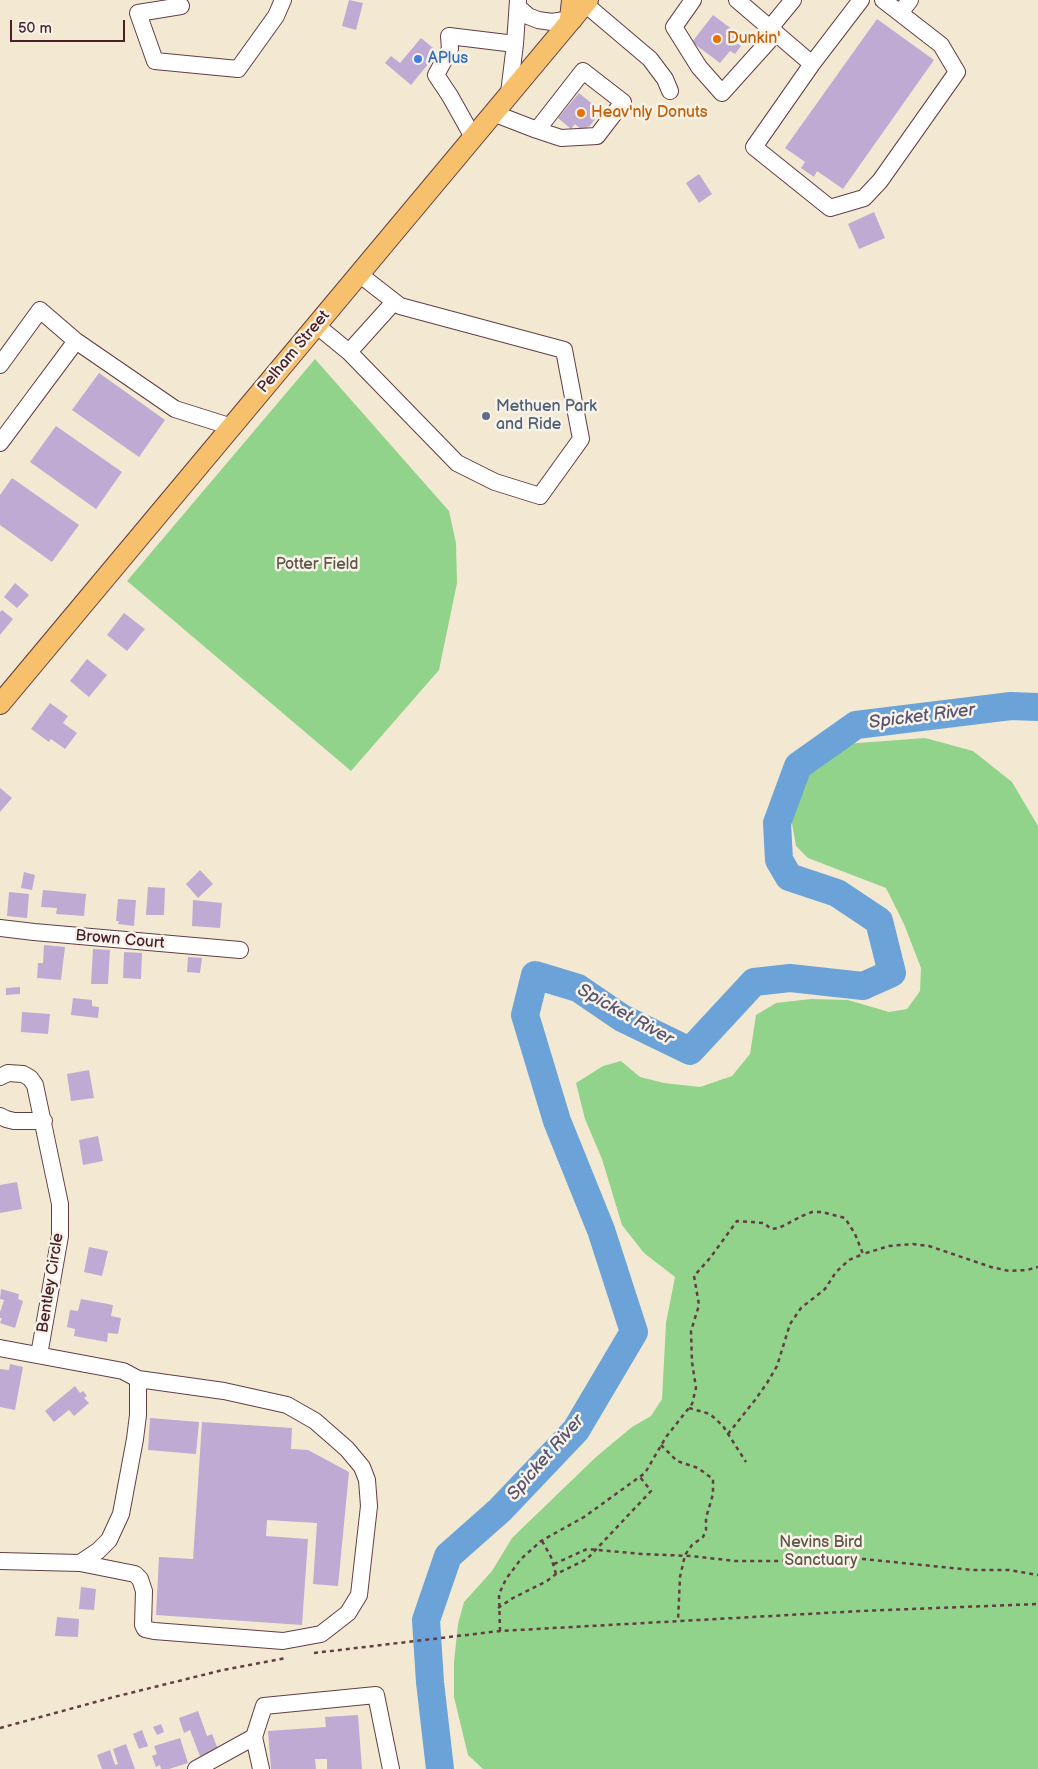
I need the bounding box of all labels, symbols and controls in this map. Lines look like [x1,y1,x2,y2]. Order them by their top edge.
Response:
scale bar [12,10,128,42]
text: 50 m [18,19,52,38]
place label: Dunkin' [727,29,780,49]
marker: Dunkin' [711,33,723,45]
place label: APlus [428,49,468,69]
marker: APlus [412,53,424,65]
place label: Heav'nly Donuts [591,103,708,123]
marker: Heav'nly Donuts [575,107,587,119]
street label: Pelham Street [254,307,334,397]
place label: Methuen Park and Ride [496,397,597,435]
marker: Methuen Park and Ride [480,410,492,422]
park label: Potter Field [276,555,358,575]
water label: Spicket River [868,700,976,734]
street label: Brown Court [75,927,165,953]
water label: Spicket River [573,980,677,1050]
street label: Bentley Circle [34,1232,68,1334]
water label: Spicket River [503,1411,589,1505]
park label: Nevins Bird Sanctuary [779,1533,863,1571]

